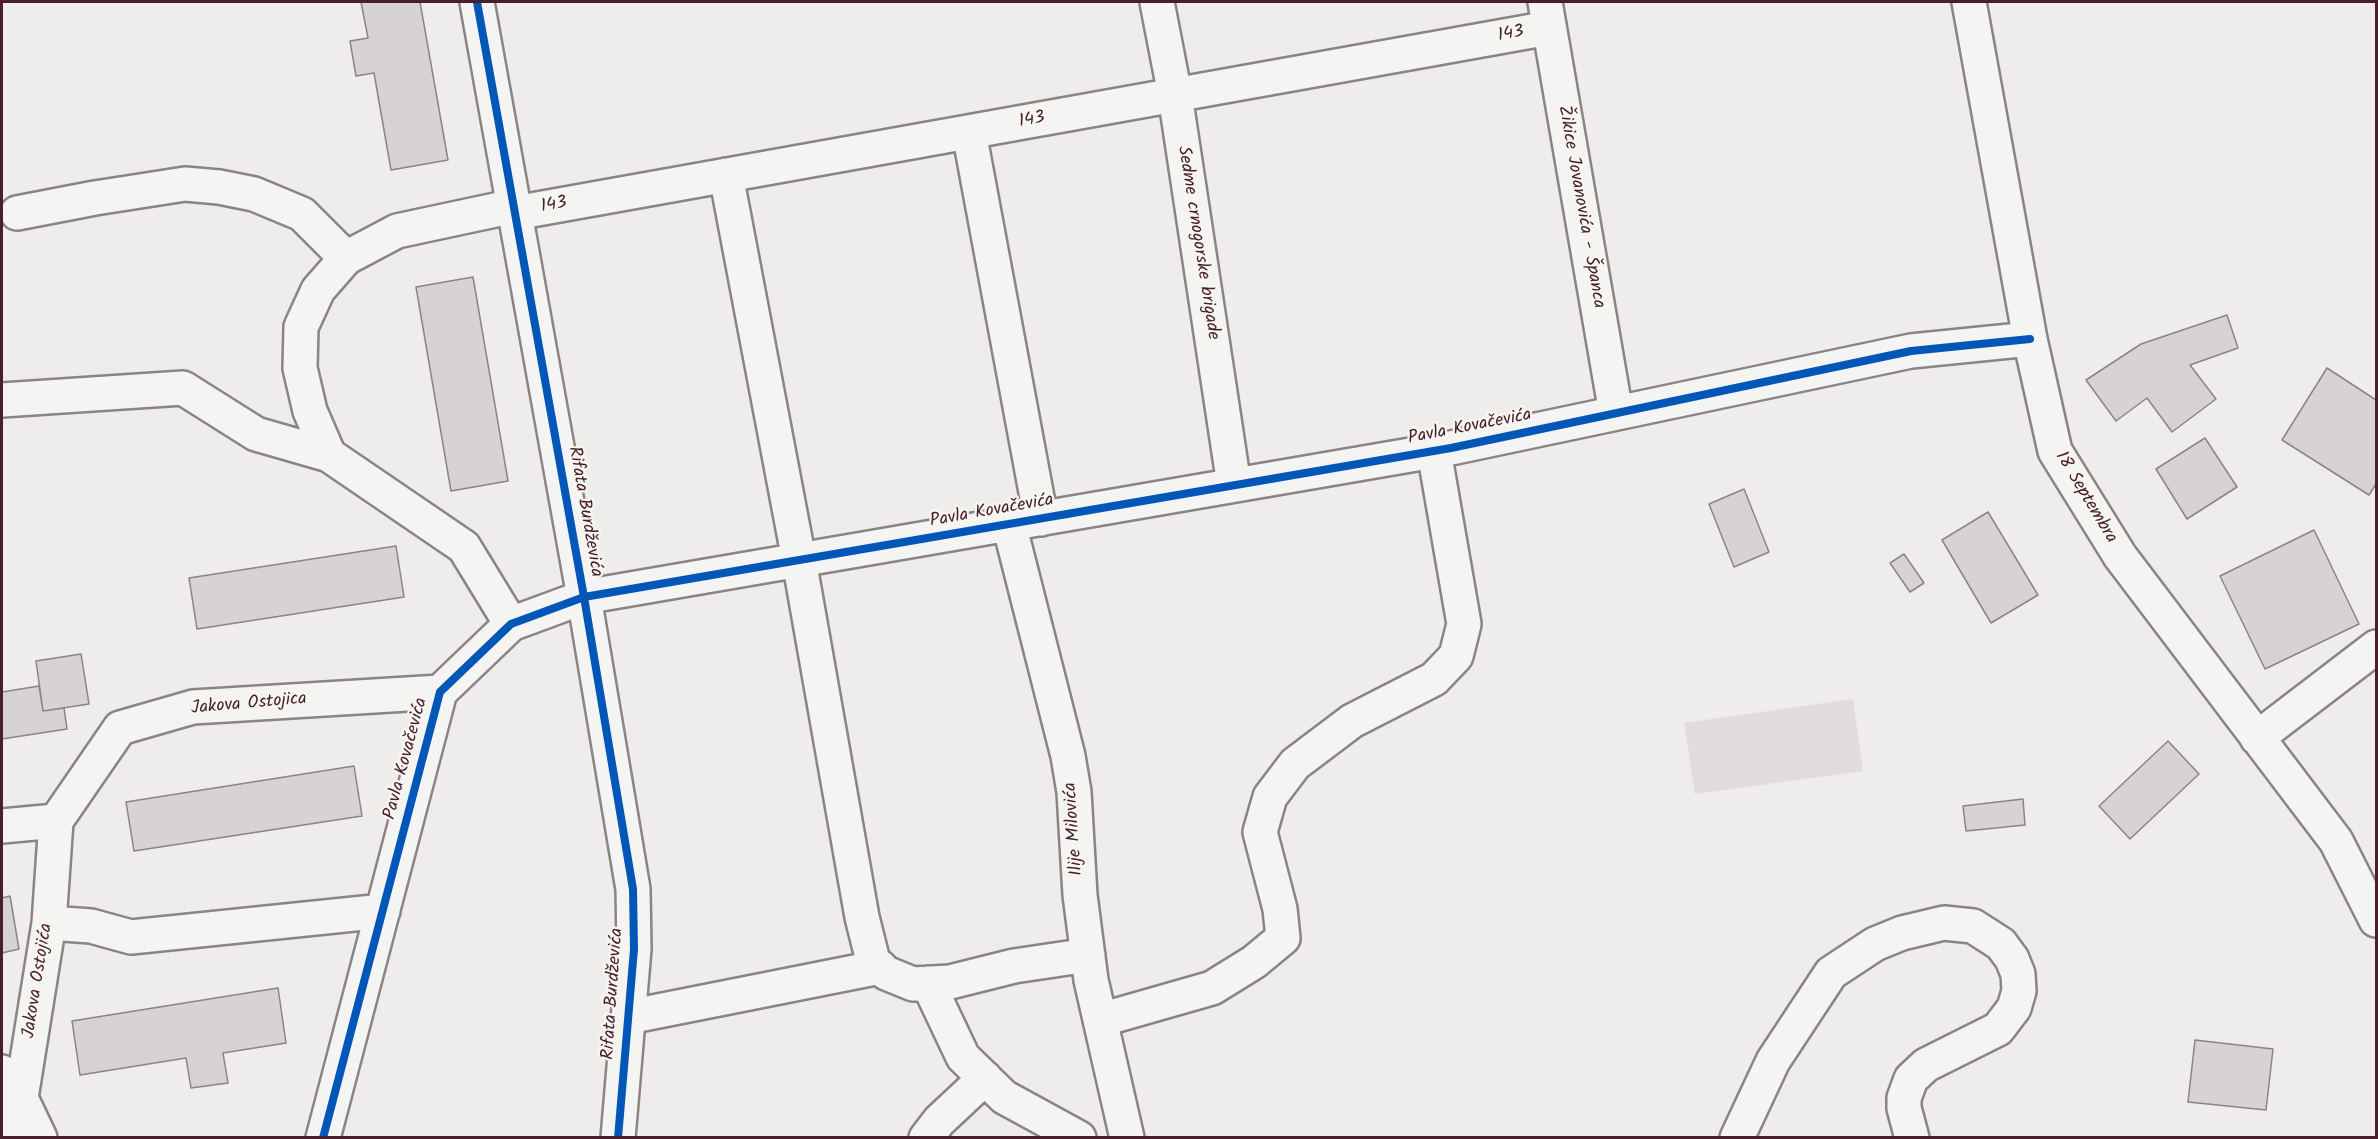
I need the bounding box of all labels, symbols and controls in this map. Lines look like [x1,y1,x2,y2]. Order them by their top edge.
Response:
street label: 143 [1496,22,1526,48]
street label: Žikice Jovanovića - Španca [1552,104,1608,310]
street label: 143 [1017,108,1047,134]
street label: Sedme crnogorske brigade [1171,145,1223,341]
street label: 143 [539,193,569,219]
street label: Pavla Kovačevića [1406,405,1534,451]
street label: Rifata Burdževića [562,445,606,579]
street label: 18 Septembra [2049,448,2121,548]
street label: Pavla Kovačevića [928,490,1056,534]
street label: Jakova Ostojica [190,689,308,721]
street label: Pavla Kovačevića [380,696,434,822]
street label: Ilije Milovića [1061,782,1089,876]
street label: Jakova Ostojića [19,922,59,1040]
street label: Rifata Burdževića [599,927,629,1061]

